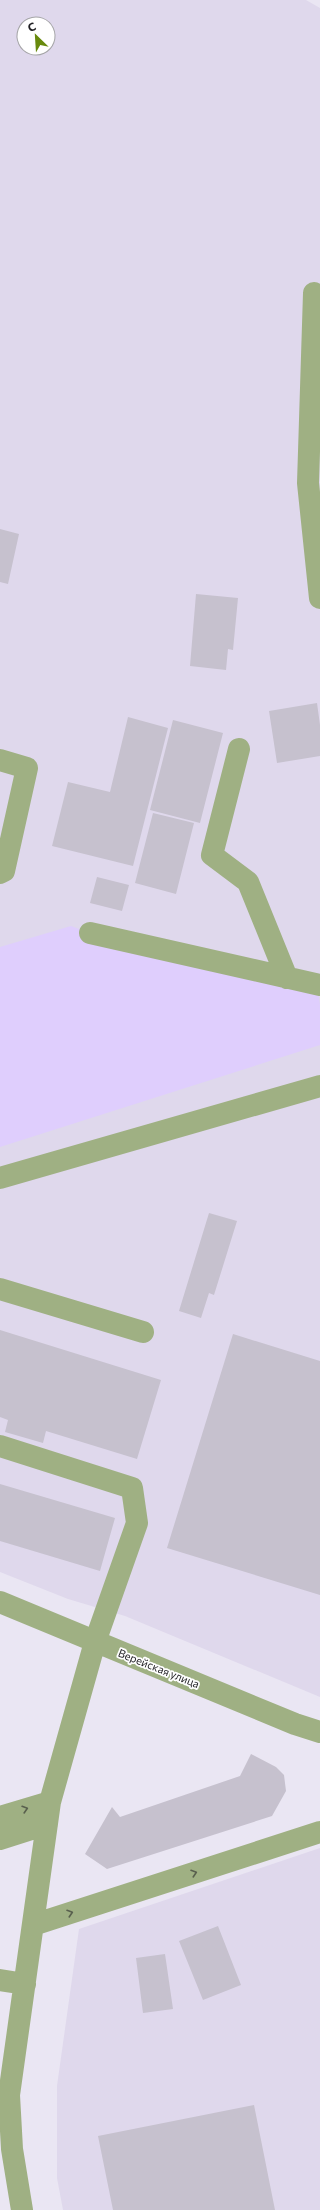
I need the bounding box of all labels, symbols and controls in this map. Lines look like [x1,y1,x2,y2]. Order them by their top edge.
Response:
north arrow [16,16,56,56]
text: С [25,19,38,34]
street label: Верейская улица [116,1646,202,1690]
one-way arrow [21,1805,28,1814]
one-way arrow [190,1869,197,1878]
one-way arrow [67,1909,74,1918]

